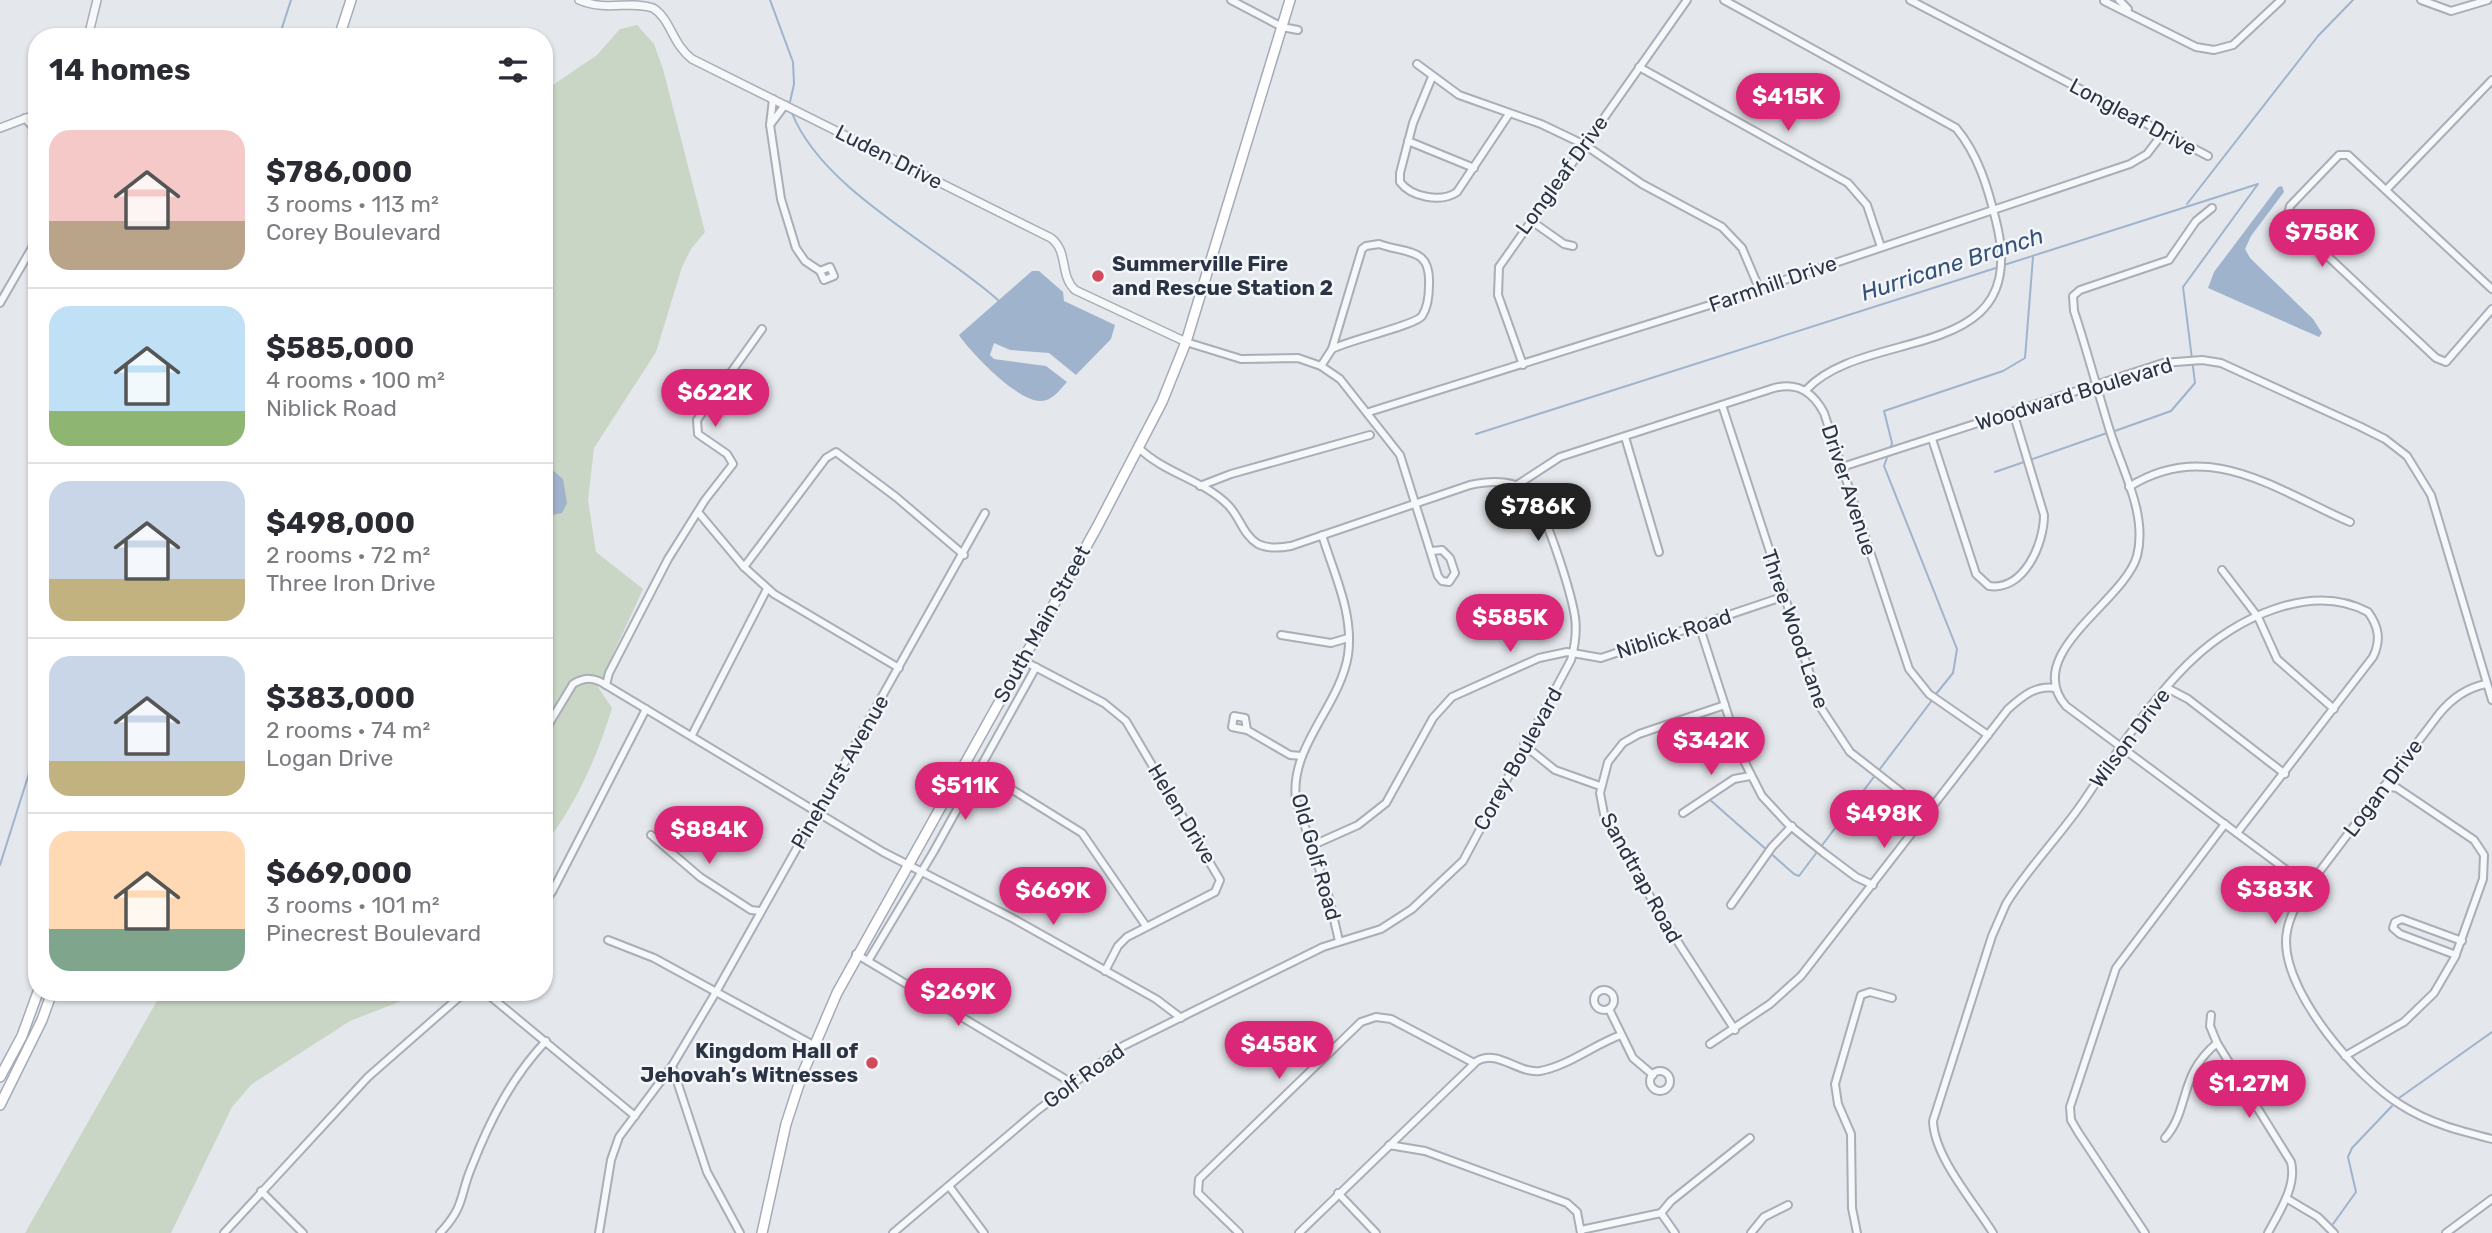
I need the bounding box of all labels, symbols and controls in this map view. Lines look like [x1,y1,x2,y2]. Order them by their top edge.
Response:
icon: filters [494,51,532,89]
text: 14 homes [49,52,191,88]
street label: Longleaf Drive [2065,73,2201,161]
pin: $415K [1739,74,1837,133]
text: $415K [1752,82,1824,110]
street label: Longleaf Drive [1510,110,1613,239]
street label: Luden Drive [832,119,947,194]
text: $786,000 [266,154,412,190]
icon: home [105,158,189,242]
text: 3 rooms · 113 m² [266,190,439,218]
pin: $758K [2273,210,2371,269]
text: Corey Boulevard [266,218,441,246]
text: $758K [2285,218,2359,246]
water label: Hurricane Branch [1857,221,2047,307]
street label: Farmhill Drive [1706,250,1840,317]
place label: Summerville Fire and Rescue Station 2 [1112,251,1333,300]
marker: Summerville Fire and Rescue Station 2 [1090,268,1106,284]
text: $585,000 [266,330,414,366]
icon: home [105,334,189,418]
street label: Woodward Boulevard [1972,352,2175,435]
text: 4 rooms · 100 m² [266,366,445,394]
pin: $622K [666,370,764,429]
text: $622K [677,378,753,406]
text: Niblick Road [266,394,397,422]
street label: Driver Avenue [1817,421,1882,558]
pin: $786K [1489,484,1587,543]
text: $786K [1501,492,1575,520]
text: $498,000 [266,505,415,541]
icon: home [105,509,189,593]
text: 2 rooms · 72 m² [266,541,430,569]
street label: South Main Street [988,541,1095,707]
street label: Three Wood Lane [1757,546,1834,712]
text: Three Iron Drive [266,569,436,597]
pin: $585K [1461,594,1559,654]
text: $585K [1472,603,1548,631]
street label: Niblick Road [1613,603,1735,664]
text: $383,000 [266,680,415,716]
street label: Corey Boulevard [1468,683,1567,835]
street label: Wilson Drive [2084,683,2175,792]
icon: home [105,684,189,768]
street label: Pinehurst Avenue [785,690,894,853]
text: 2 rooms · 74 m² [266,716,430,744]
pin: $342K [1662,718,1760,777]
text: $342K [1673,726,1749,754]
street label: Logan Drive [2338,734,2428,842]
text: Logan Drive [266,744,393,772]
street label: Helen Drive [1143,759,1222,868]
pin: $511K [916,762,1014,822]
text: $511K [931,771,999,799]
street label: Old Golf Road [1286,790,1347,923]
pin: $498K [1835,790,1933,850]
text: $498K [1846,799,1922,827]
pin: $884K [660,806,758,866]
street label: Sandtrap Road [1595,808,1687,947]
text: $884K [670,815,748,843]
text: $669,000 [266,855,412,891]
icon: home [105,859,189,943]
pin: $383K [2226,866,2324,926]
pin: $669K [1004,867,1102,927]
text: $383K [2237,875,2313,903]
text: $669K [1015,876,1091,904]
text: 3 rooms · 101 m² [266,891,440,919]
text: Pinecrest Boulevard [266,919,481,947]
pin: $269K [909,968,1007,1028]
text: $269K [920,977,996,1005]
pin: $458K [1230,1021,1328,1081]
text: $458K [1241,1030,1317,1058]
place label: Kingdom Hall of Jehovah’s Witnesses [640,1038,859,1087]
street label: Golf Road [1038,1038,1129,1113]
marker: Kingdom Hall of Jehovah’s Witnesses [864,1055,880,1071]
pin: $1.27M [2192,1060,2306,1120]
text: $1.27M [2209,1069,2289,1097]

